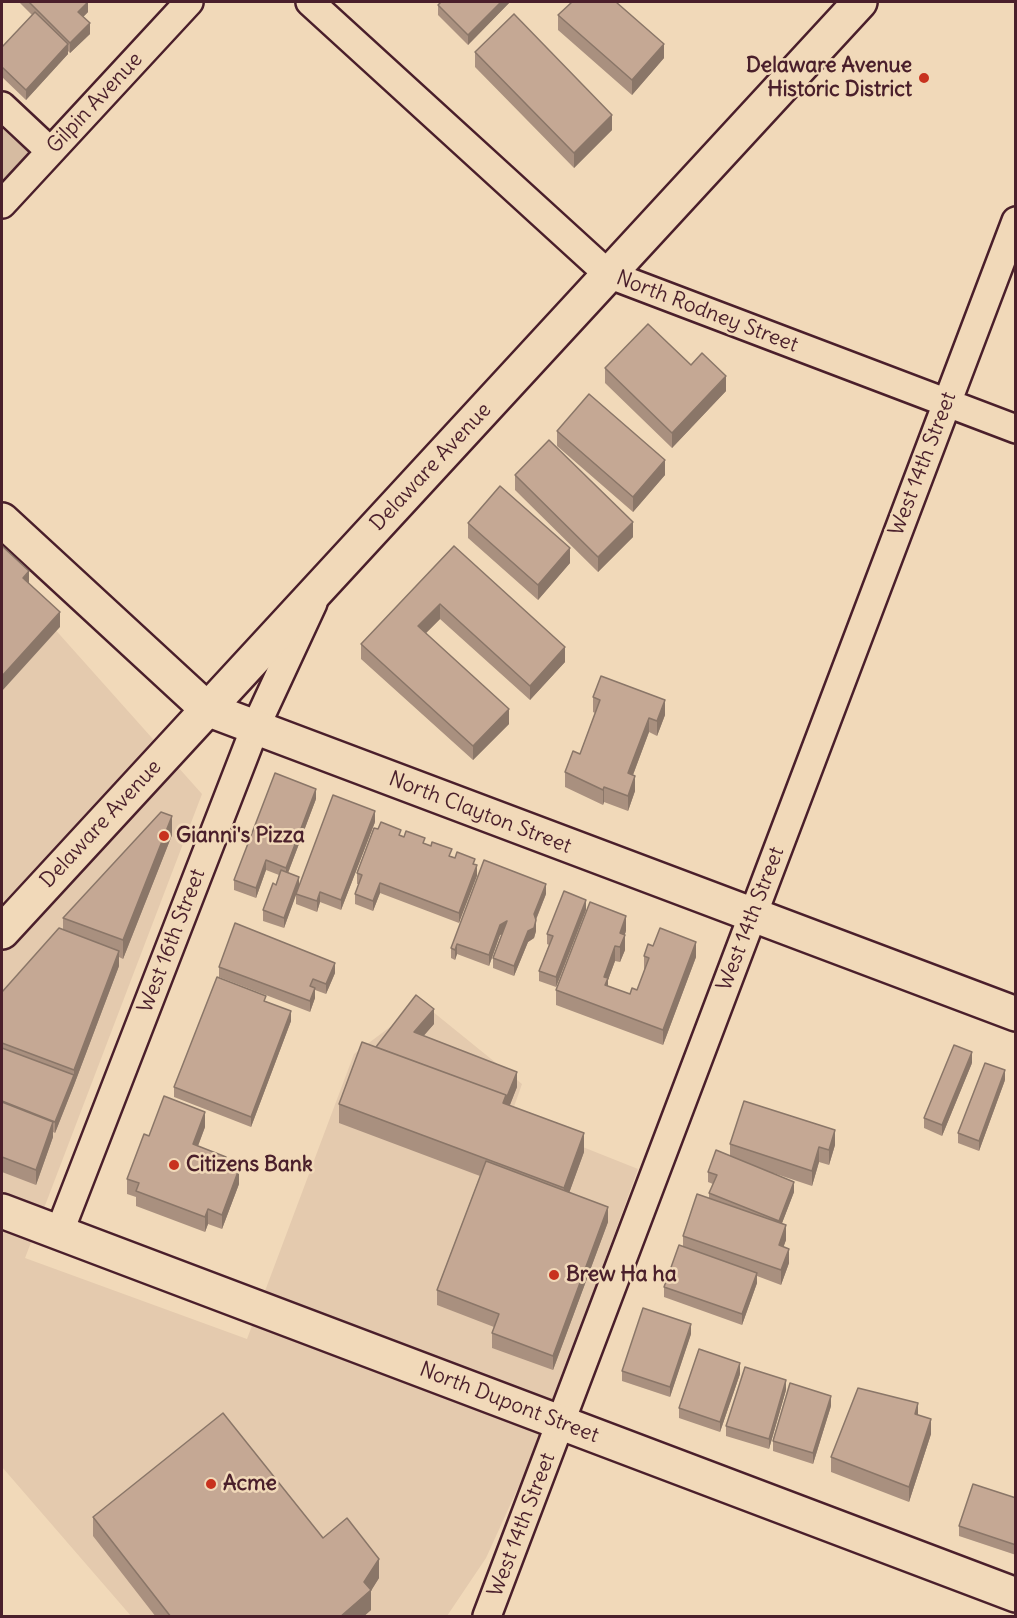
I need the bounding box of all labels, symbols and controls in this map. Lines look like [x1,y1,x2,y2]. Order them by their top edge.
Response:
street label: Gilpin Avenue [42,47,148,159]
place label: Delaware Avenue Historic District [746,53,912,103]
marker: Delaware Avenue Historic District [917,71,931,85]
street label: North Rodney Street [613,266,801,358]
street label: West 14th Street [884,389,962,539]
street label: Delaware Avenue [365,398,497,536]
street label: Delaware Avenue [35,755,167,893]
street label: North Clayton Street [385,767,575,859]
place label: Gianni's Pizza [176,823,305,849]
marker: Gianni's Pizza [157,829,171,843]
street label: West 14th Street [712,844,790,994]
street label: West 16th Street [133,866,211,1016]
place label: Citizens Bank [186,1152,313,1178]
marker: Citizens Bank [167,1158,181,1172]
place label: Brew Ha ha [566,1262,677,1288]
marker: Brew Ha ha [547,1268,561,1282]
street label: North Dupont Street [416,1357,602,1449]
street label: West 14th Street [483,1450,561,1600]
place label: Acme [223,1471,277,1497]
marker: Acme [204,1477,218,1491]

